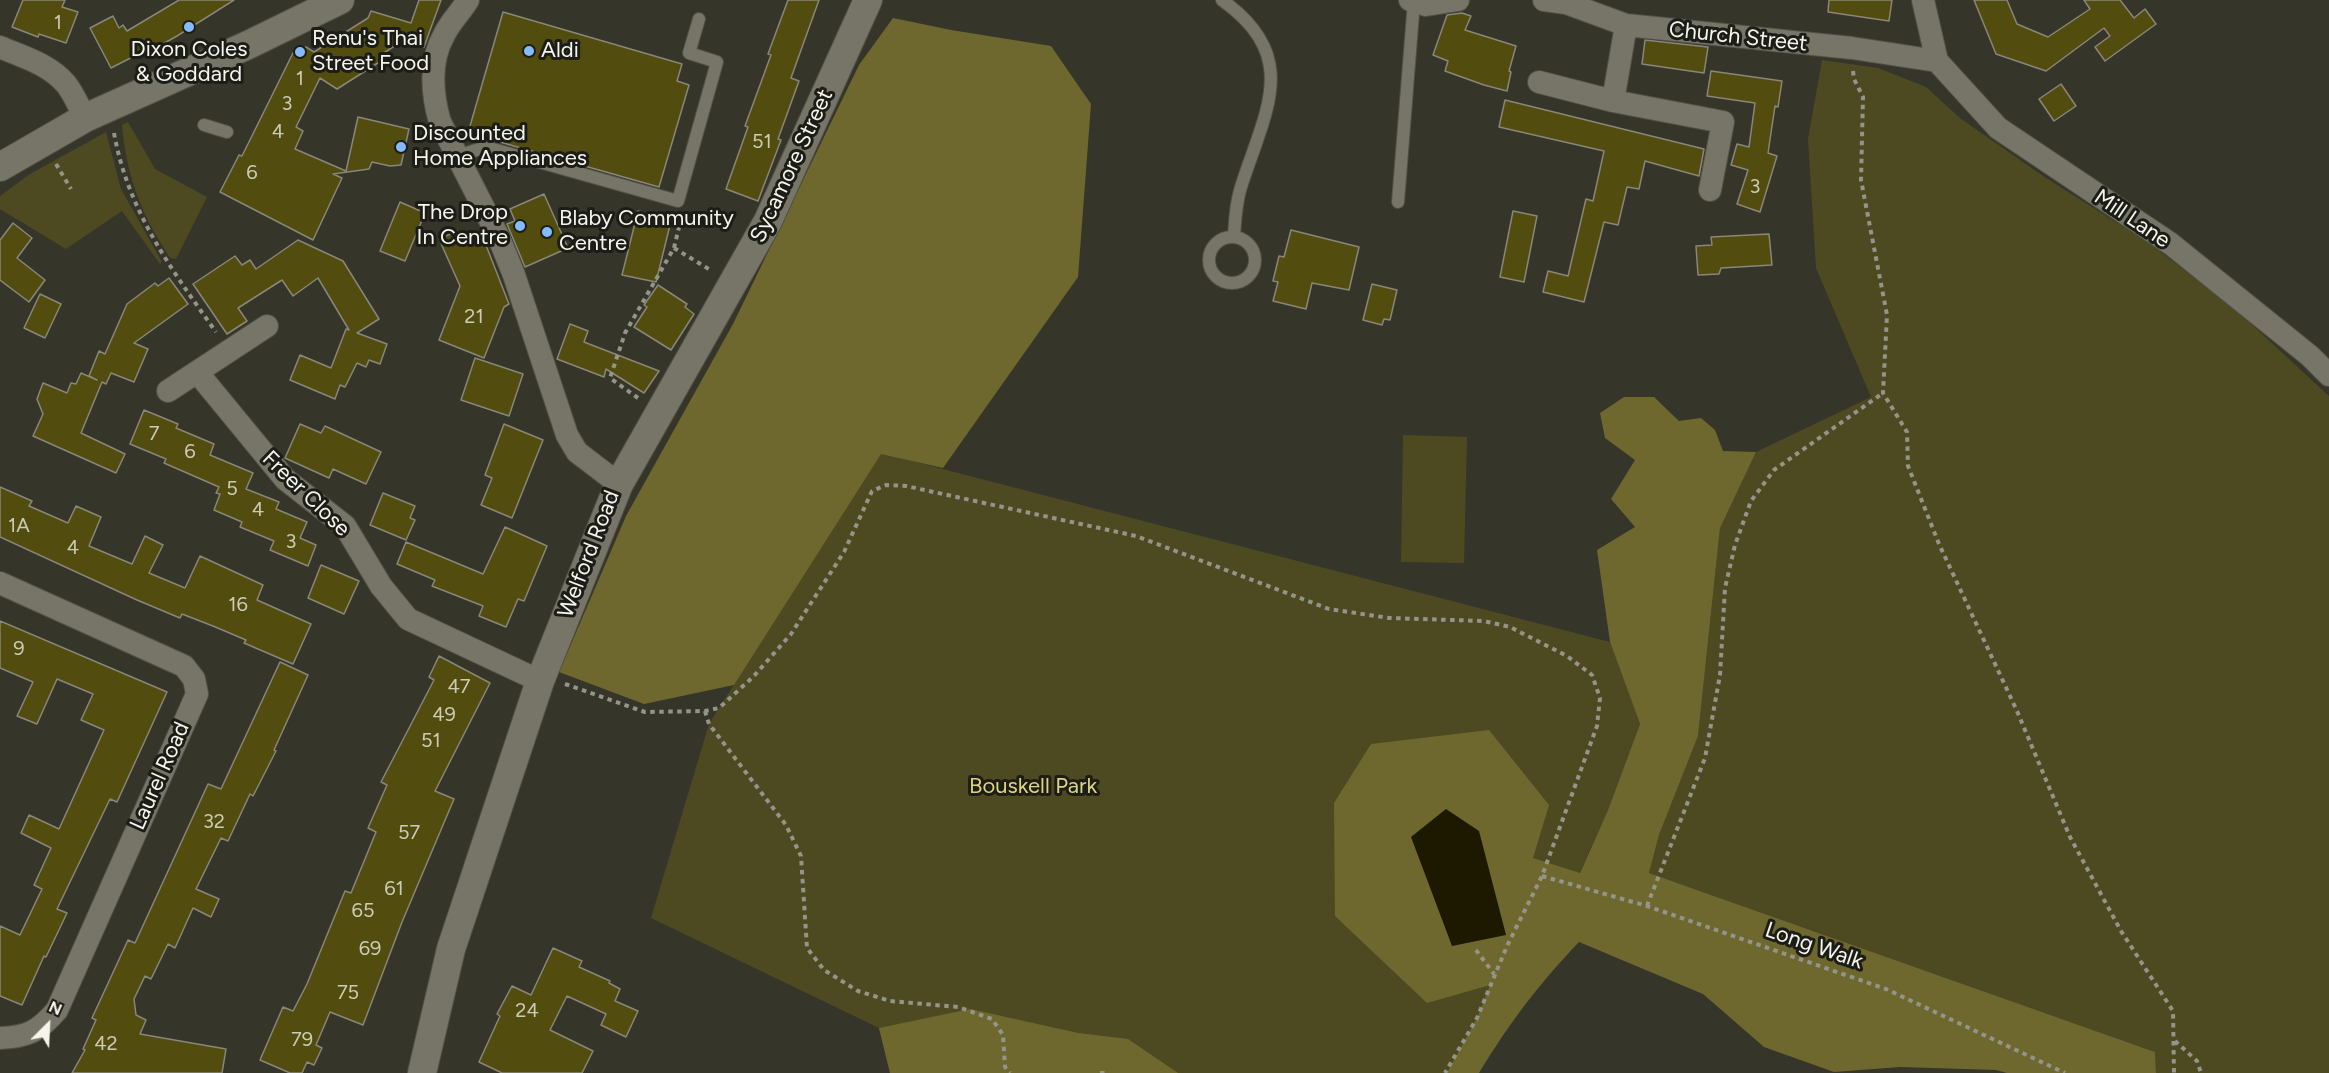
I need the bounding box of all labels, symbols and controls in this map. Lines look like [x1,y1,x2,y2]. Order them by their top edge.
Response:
house number: 1 [54,11,62,35]
street label: Church Street [1667,17,1809,57]
marker: Dixon Coles & Goddard [182,20,196,34]
place label: Renu's Thai Street Food [312,26,429,78]
place label: Dixon Coles & Goddard [131,37,247,88]
place label: Aldi [541,38,579,64]
marker: Aldi [522,44,536,58]
marker: Renu's Thai Street Food [293,45,307,59]
house number: 1 [296,67,304,91]
street label: Sycamore Street [745,85,839,247]
house number: 3 [282,92,292,116]
house number: 4 [272,120,284,144]
place label: Discounted Home Appliances [413,121,587,172]
house number: 51 [752,130,772,154]
marker: Discounted Home Appliances [394,140,408,154]
house number: 6 [246,161,258,185]
house number: 3 [1750,175,1760,199]
street label: Mill Lane [2089,184,2175,254]
place label: The Drop In Centre [416,200,508,252]
place label: Blaby Community Centre [559,206,734,258]
marker: The Drop In Centre [513,219,527,233]
marker: Blaby Community Centre [540,225,554,239]
house number: 21 [464,305,484,329]
house number: 7 [149,422,159,446]
house number: 6 [184,440,196,464]
street label: Freer Close [257,446,355,542]
house number: 5 [226,477,238,501]
street label: Welford Road [553,487,625,621]
house number: 4 [252,498,264,522]
house number: 1A [8,514,30,538]
house number: 3 [286,530,296,554]
house number: 4 [67,536,79,560]
house number: 16 [228,593,248,617]
house number: 9 [13,637,25,661]
house number: 47 [447,675,471,699]
house number: 49 [432,703,456,727]
street label: Laurel Road [124,718,196,834]
house number: 51 [421,729,441,753]
park label: Bouskell Park [969,774,1097,800]
house number: 32 [203,810,225,834]
house number: 57 [398,821,420,845]
house number: 61 [384,877,404,901]
house number: 65 [352,899,374,923]
street label: Long Walk [1762,917,1866,975]
house number: 69 [359,937,381,961]
house number: 75 [337,981,359,1005]
north arrow [18,995,78,1055]
text: N [46,997,65,1019]
house number: 24 [515,999,539,1023]
house number: 79 [291,1028,313,1052]
house number: 42 [94,1032,118,1056]

